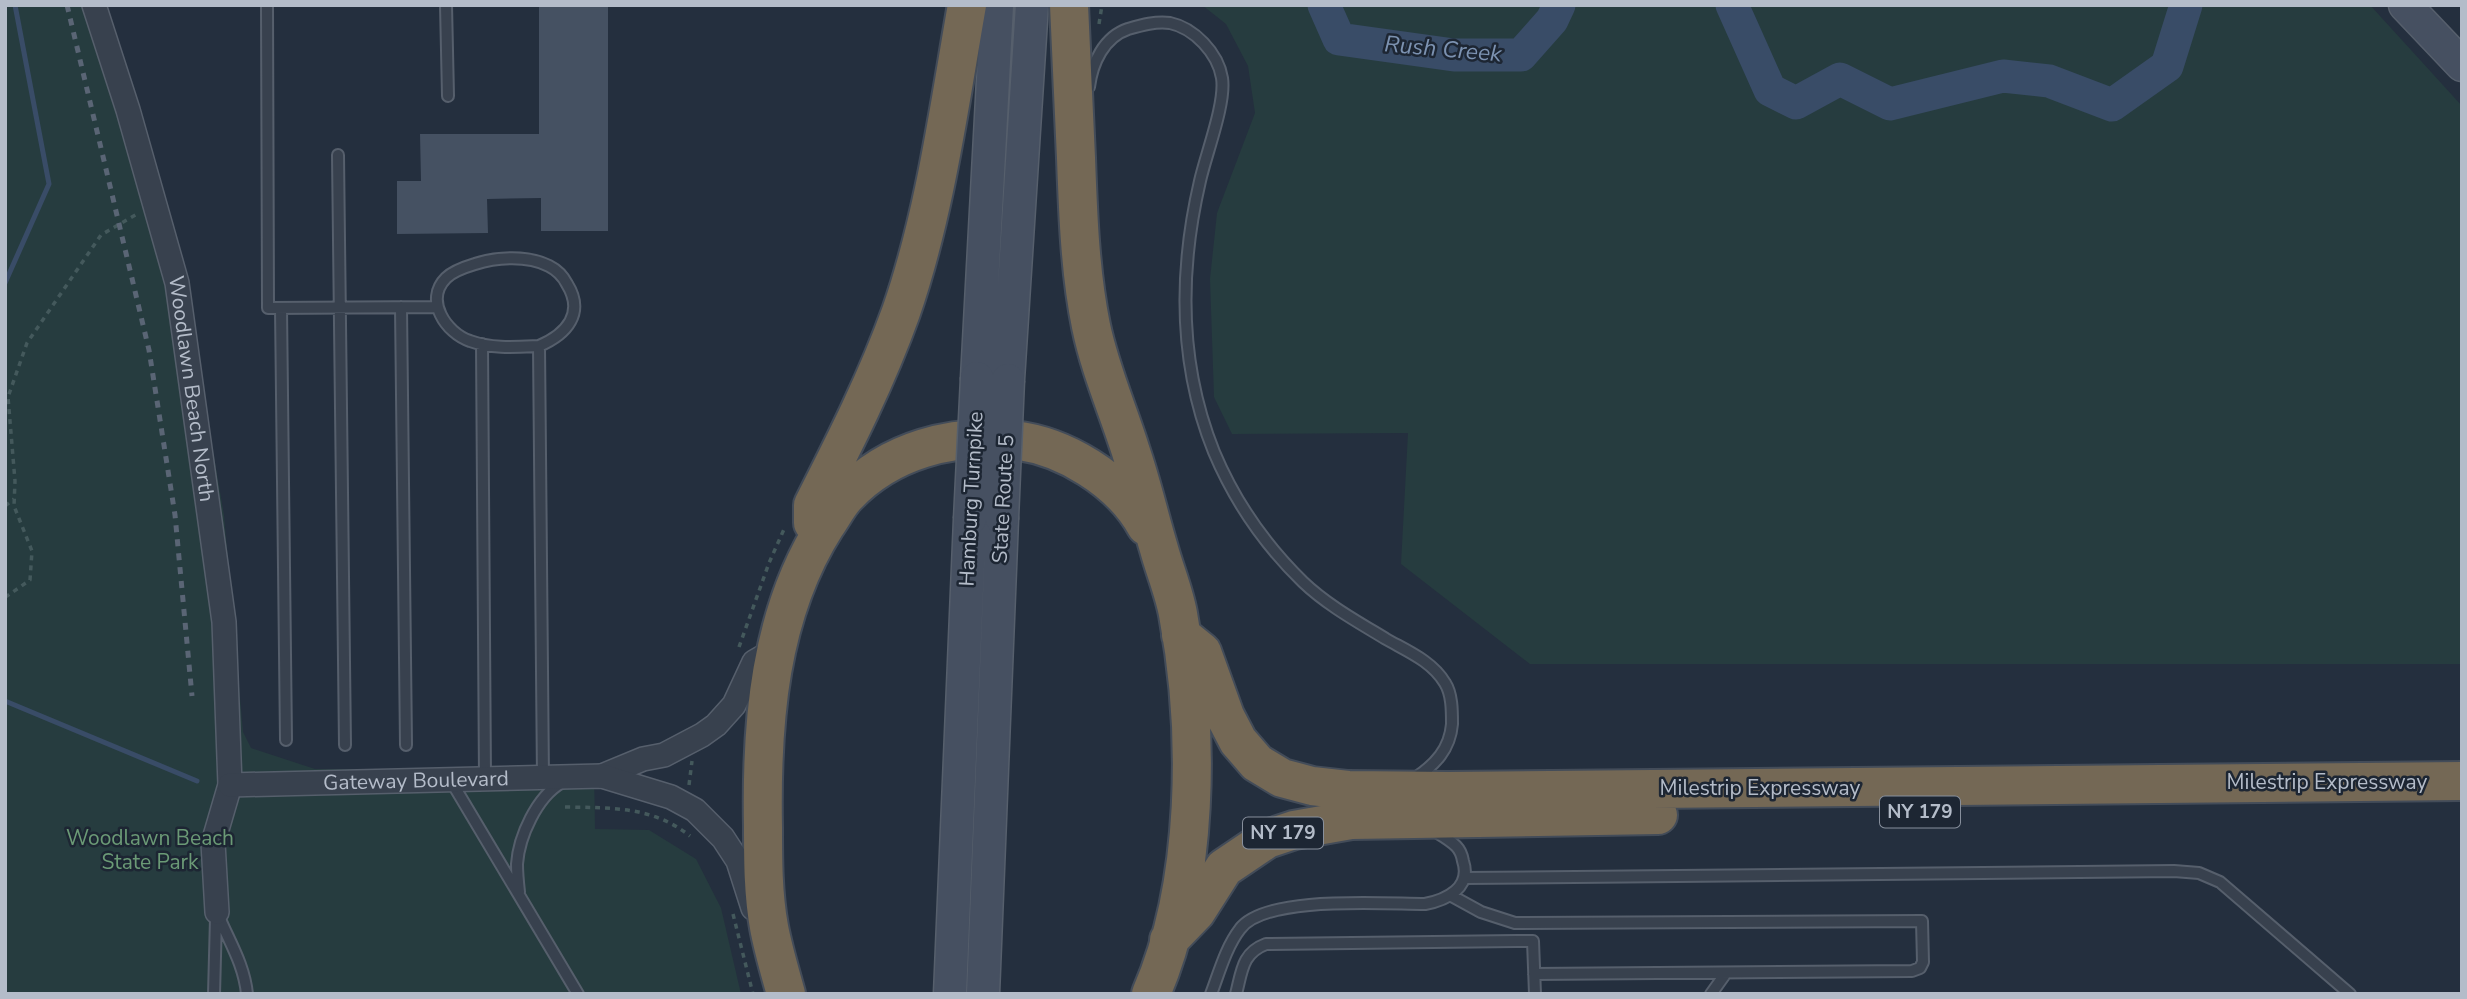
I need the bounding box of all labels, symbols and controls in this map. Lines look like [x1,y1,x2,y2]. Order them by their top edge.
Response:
water label: Rush Creek [1383,28,1504,70]
street label: Woodlawn Beach North [162,274,221,504]
street label: Hamburg Turnpike [952,411,990,587]
street label: State Route 5 [986,434,1020,564]
street label: Gateway Boulevard [323,764,509,797]
street label: Milestrip Expressway [2227,768,2428,796]
street label: Milestrip Expressway [1660,774,1861,802]
road number: NY 179 [1880,796,1960,828]
road number: NY 179 [1243,818,1323,848]
park label: Woodlawn Beach State Park [66,824,234,876]

